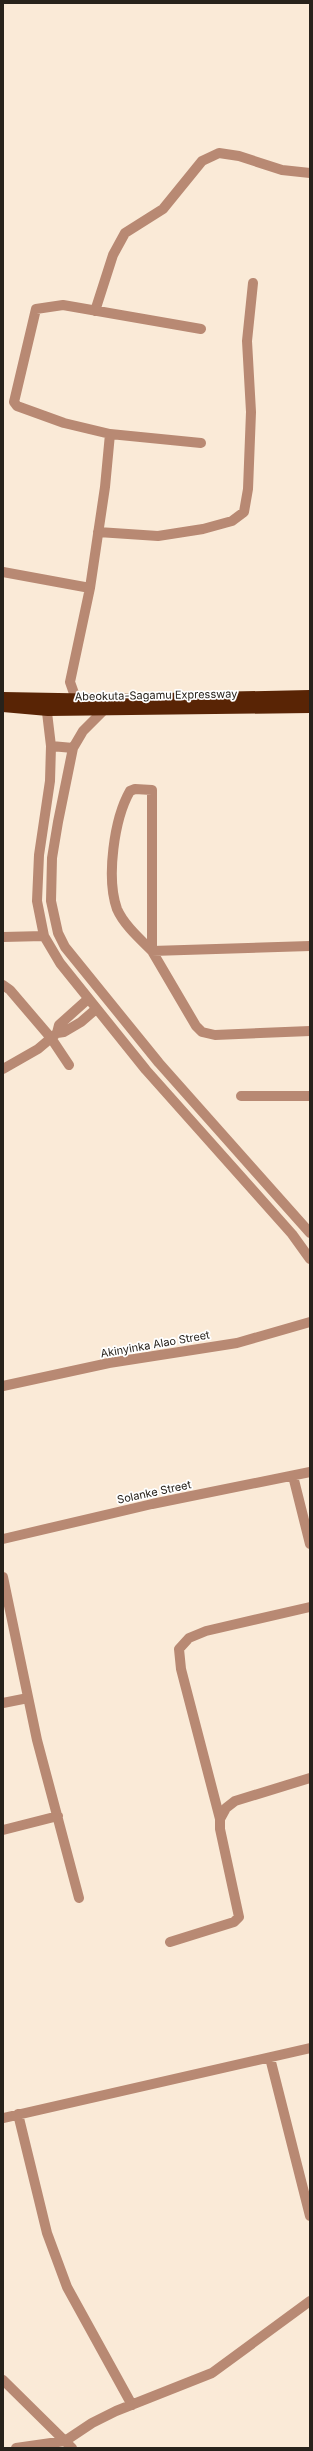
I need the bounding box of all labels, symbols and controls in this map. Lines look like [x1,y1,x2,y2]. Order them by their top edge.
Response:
street label: Abeokuta-Sagamu Expressway [75,687,237,703]
street label: Akinyinka Alao Street [99,1327,211,1360]
street label: Solanke Street [116,1477,193,1507]

